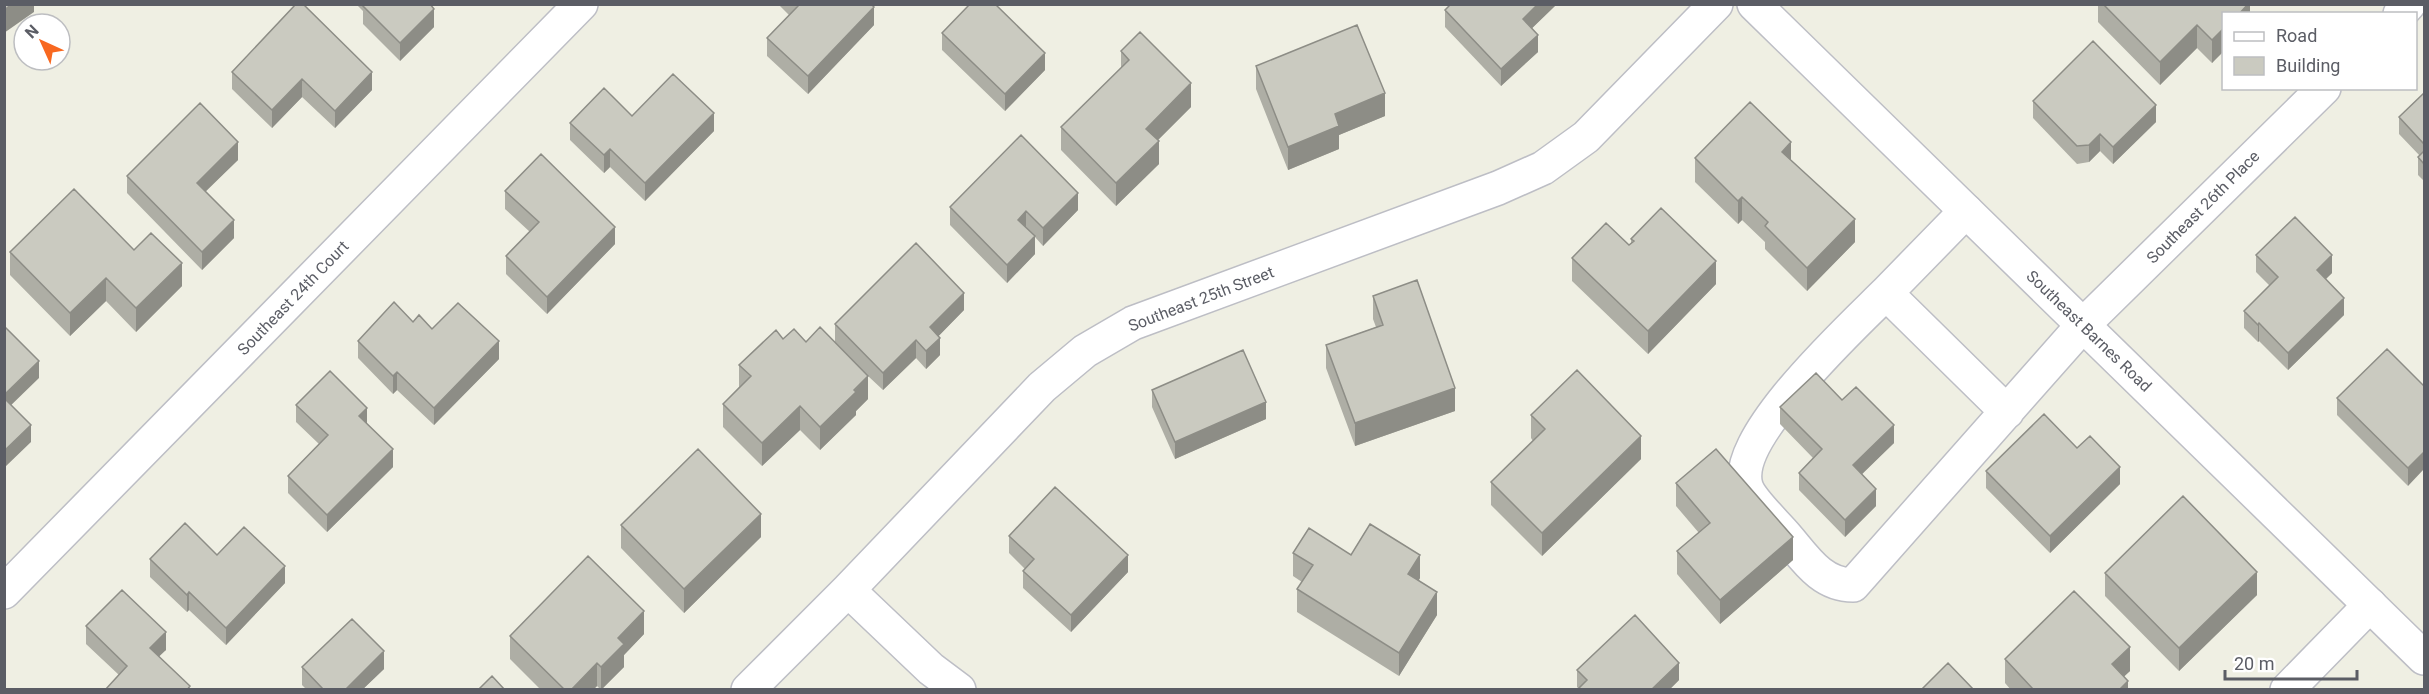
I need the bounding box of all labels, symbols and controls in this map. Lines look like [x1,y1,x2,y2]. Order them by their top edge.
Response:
north arrow [12,12,72,72]
legend [2222,12,2417,90]
text: N [21,21,42,42]
text: Road [2276,25,2317,46]
text: Building [2276,55,2340,76]
street label: Southeast 26th Place [2143,147,2263,267]
street label: Southeast 24th Court [234,237,352,359]
street label: Southeast 25th Street [1126,262,1276,336]
street label: Southeast Barnes Road [2023,266,2155,396]
scale bar [2225,643,2357,681]
text: 20 m [2234,653,2274,674]

